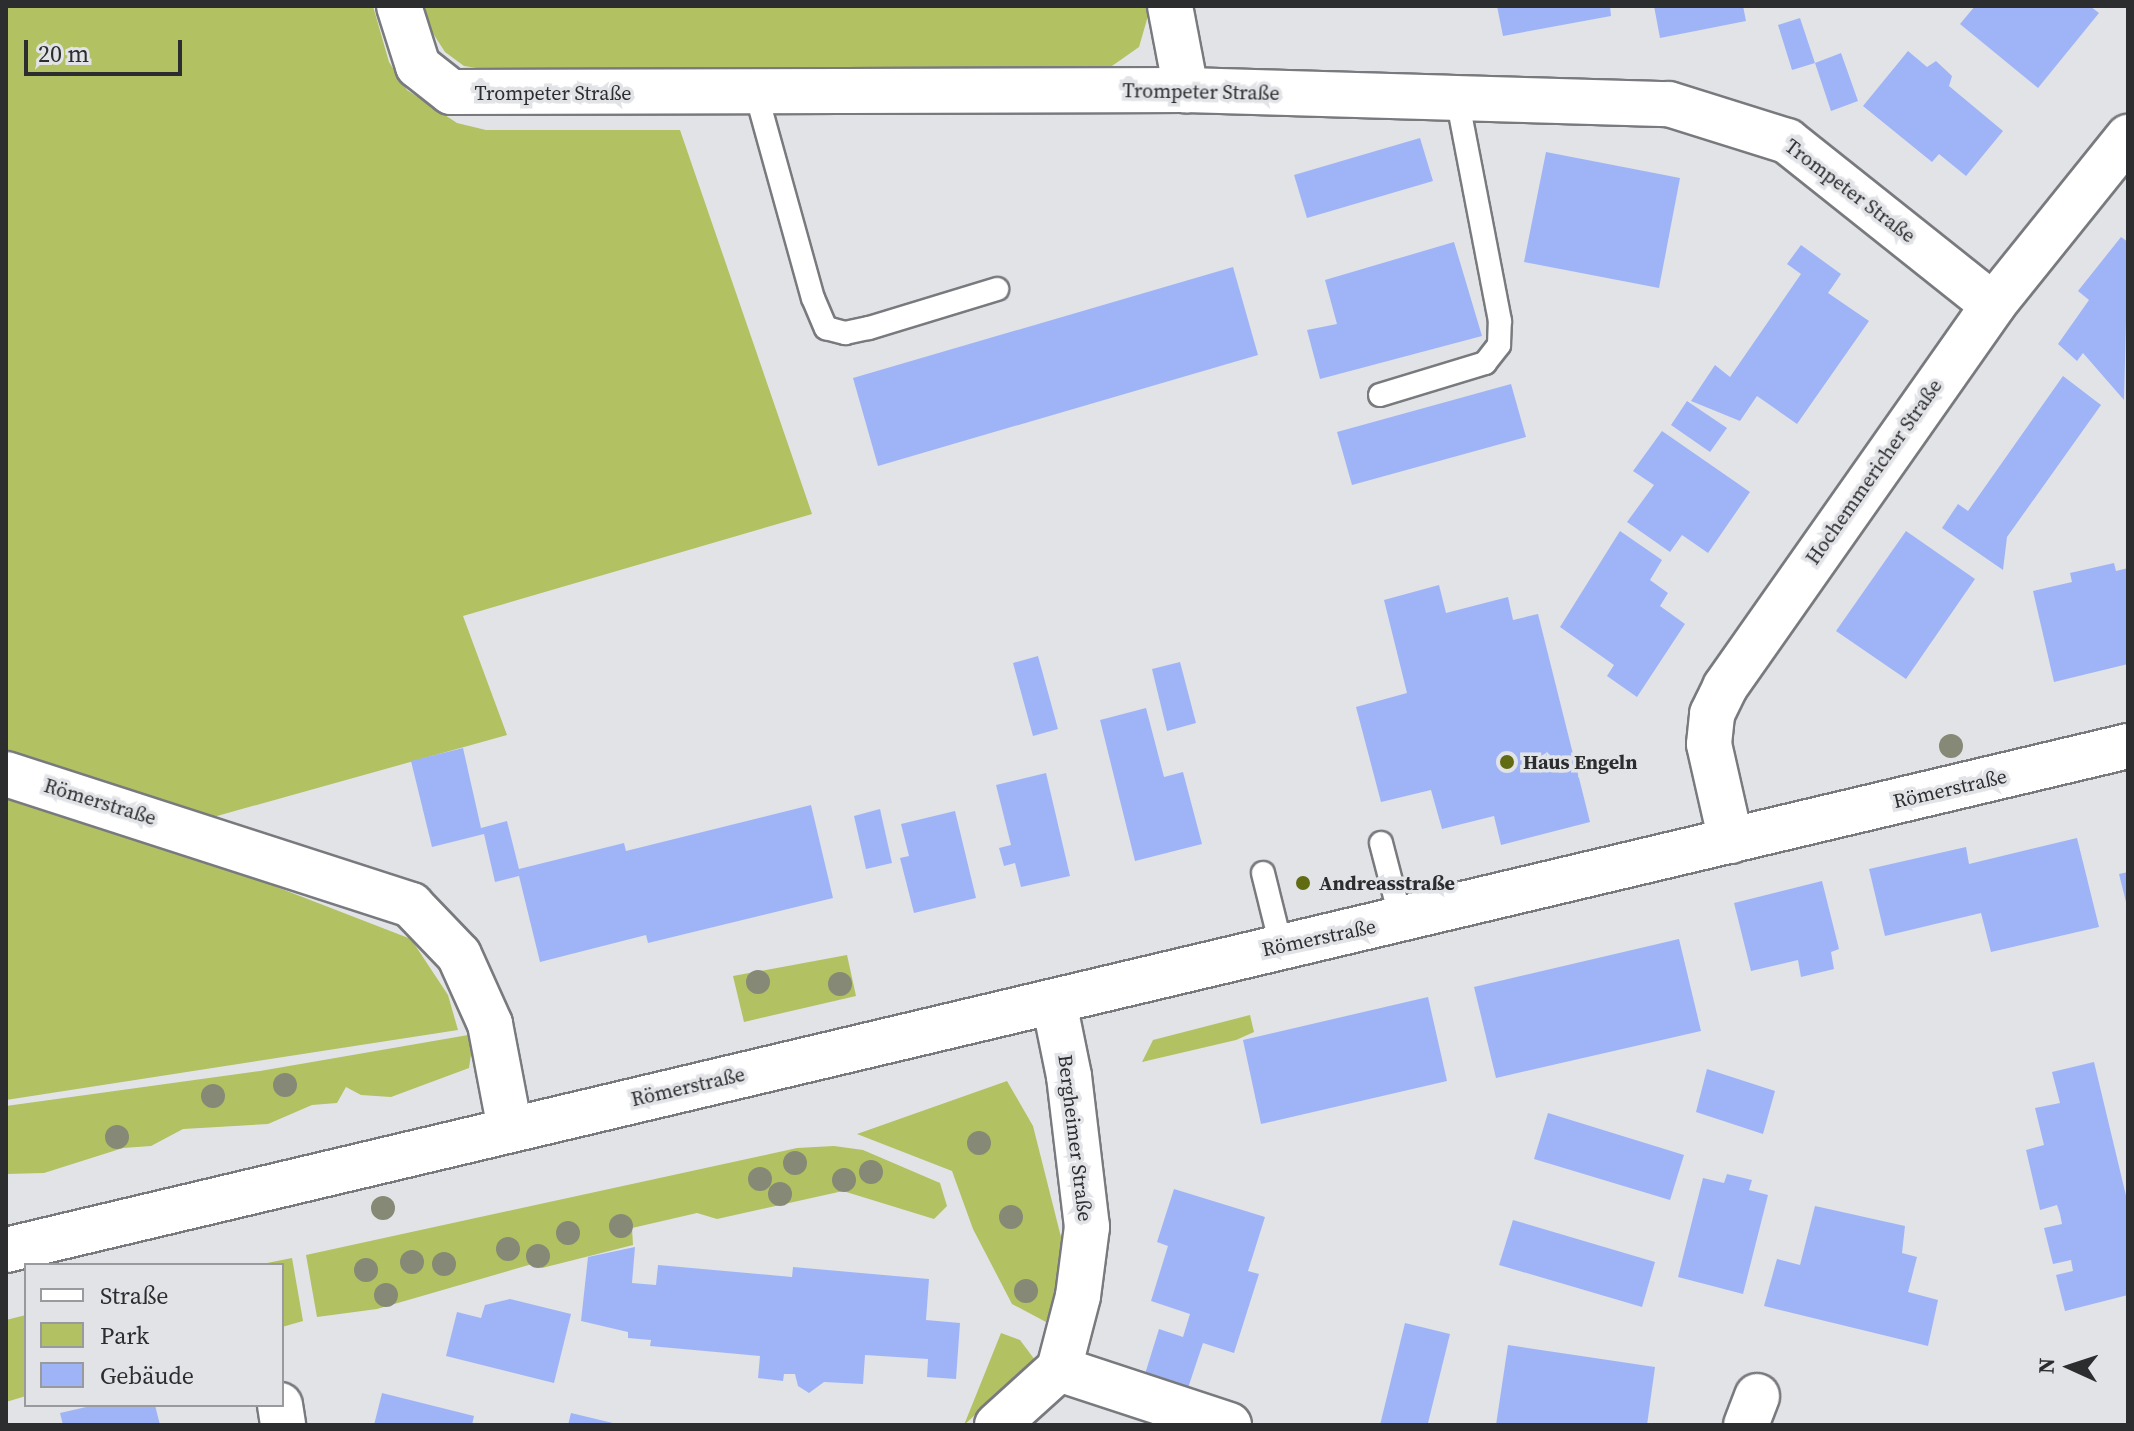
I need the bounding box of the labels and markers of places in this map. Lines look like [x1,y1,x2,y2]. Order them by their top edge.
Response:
place label: Haus Engeln [1523,750,1637,774]
marker: Haus Engeln [1498,753,1516,771]
place label: Andreasstraße [1319,871,1455,895]
marker: Andreasstraße [1294,874,1312,892]

